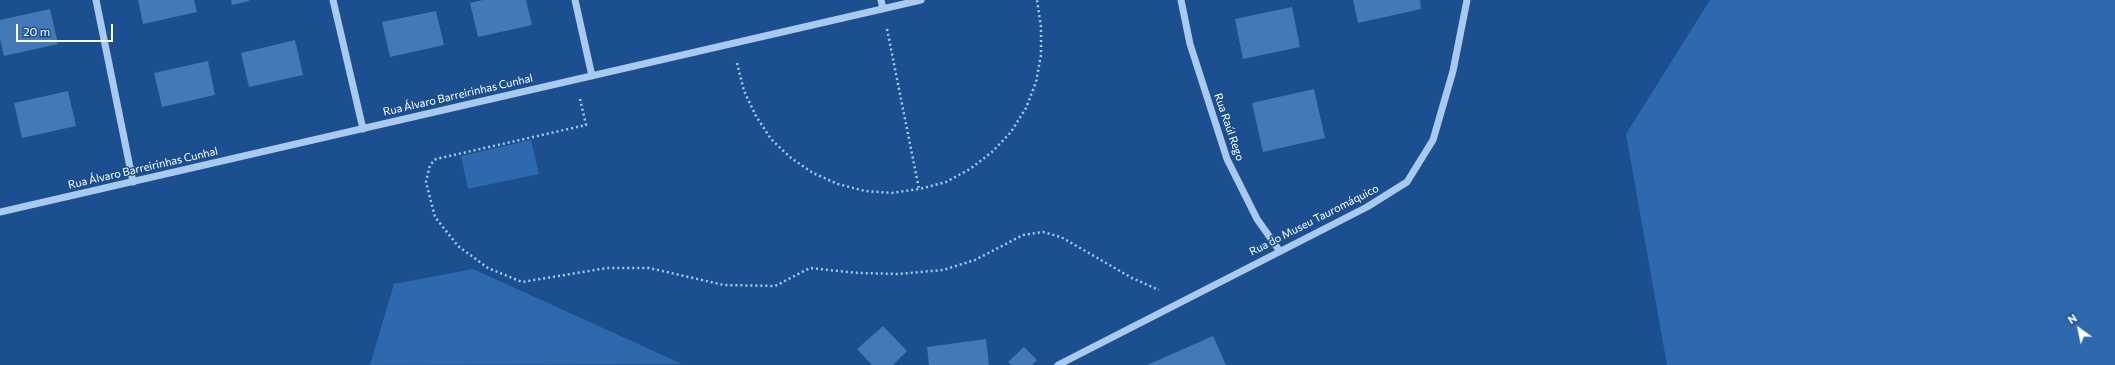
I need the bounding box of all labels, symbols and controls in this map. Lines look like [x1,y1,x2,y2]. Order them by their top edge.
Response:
scale bar [18,16,115,42]
text: 20 m [23,24,50,38]
street label: Rua Álvaro Barreirinhas Cunhal [382,71,534,119]
street label: Rua Raúl Rego [1211,91,1247,163]
street label: Rua Álvaro Barreirinhas Cunhal [67,144,219,192]
street label: Rua do Museu Tauromáquico [1247,182,1381,258]
north arrow [2059,309,2099,349]
text: N [2065,311,2079,326]

